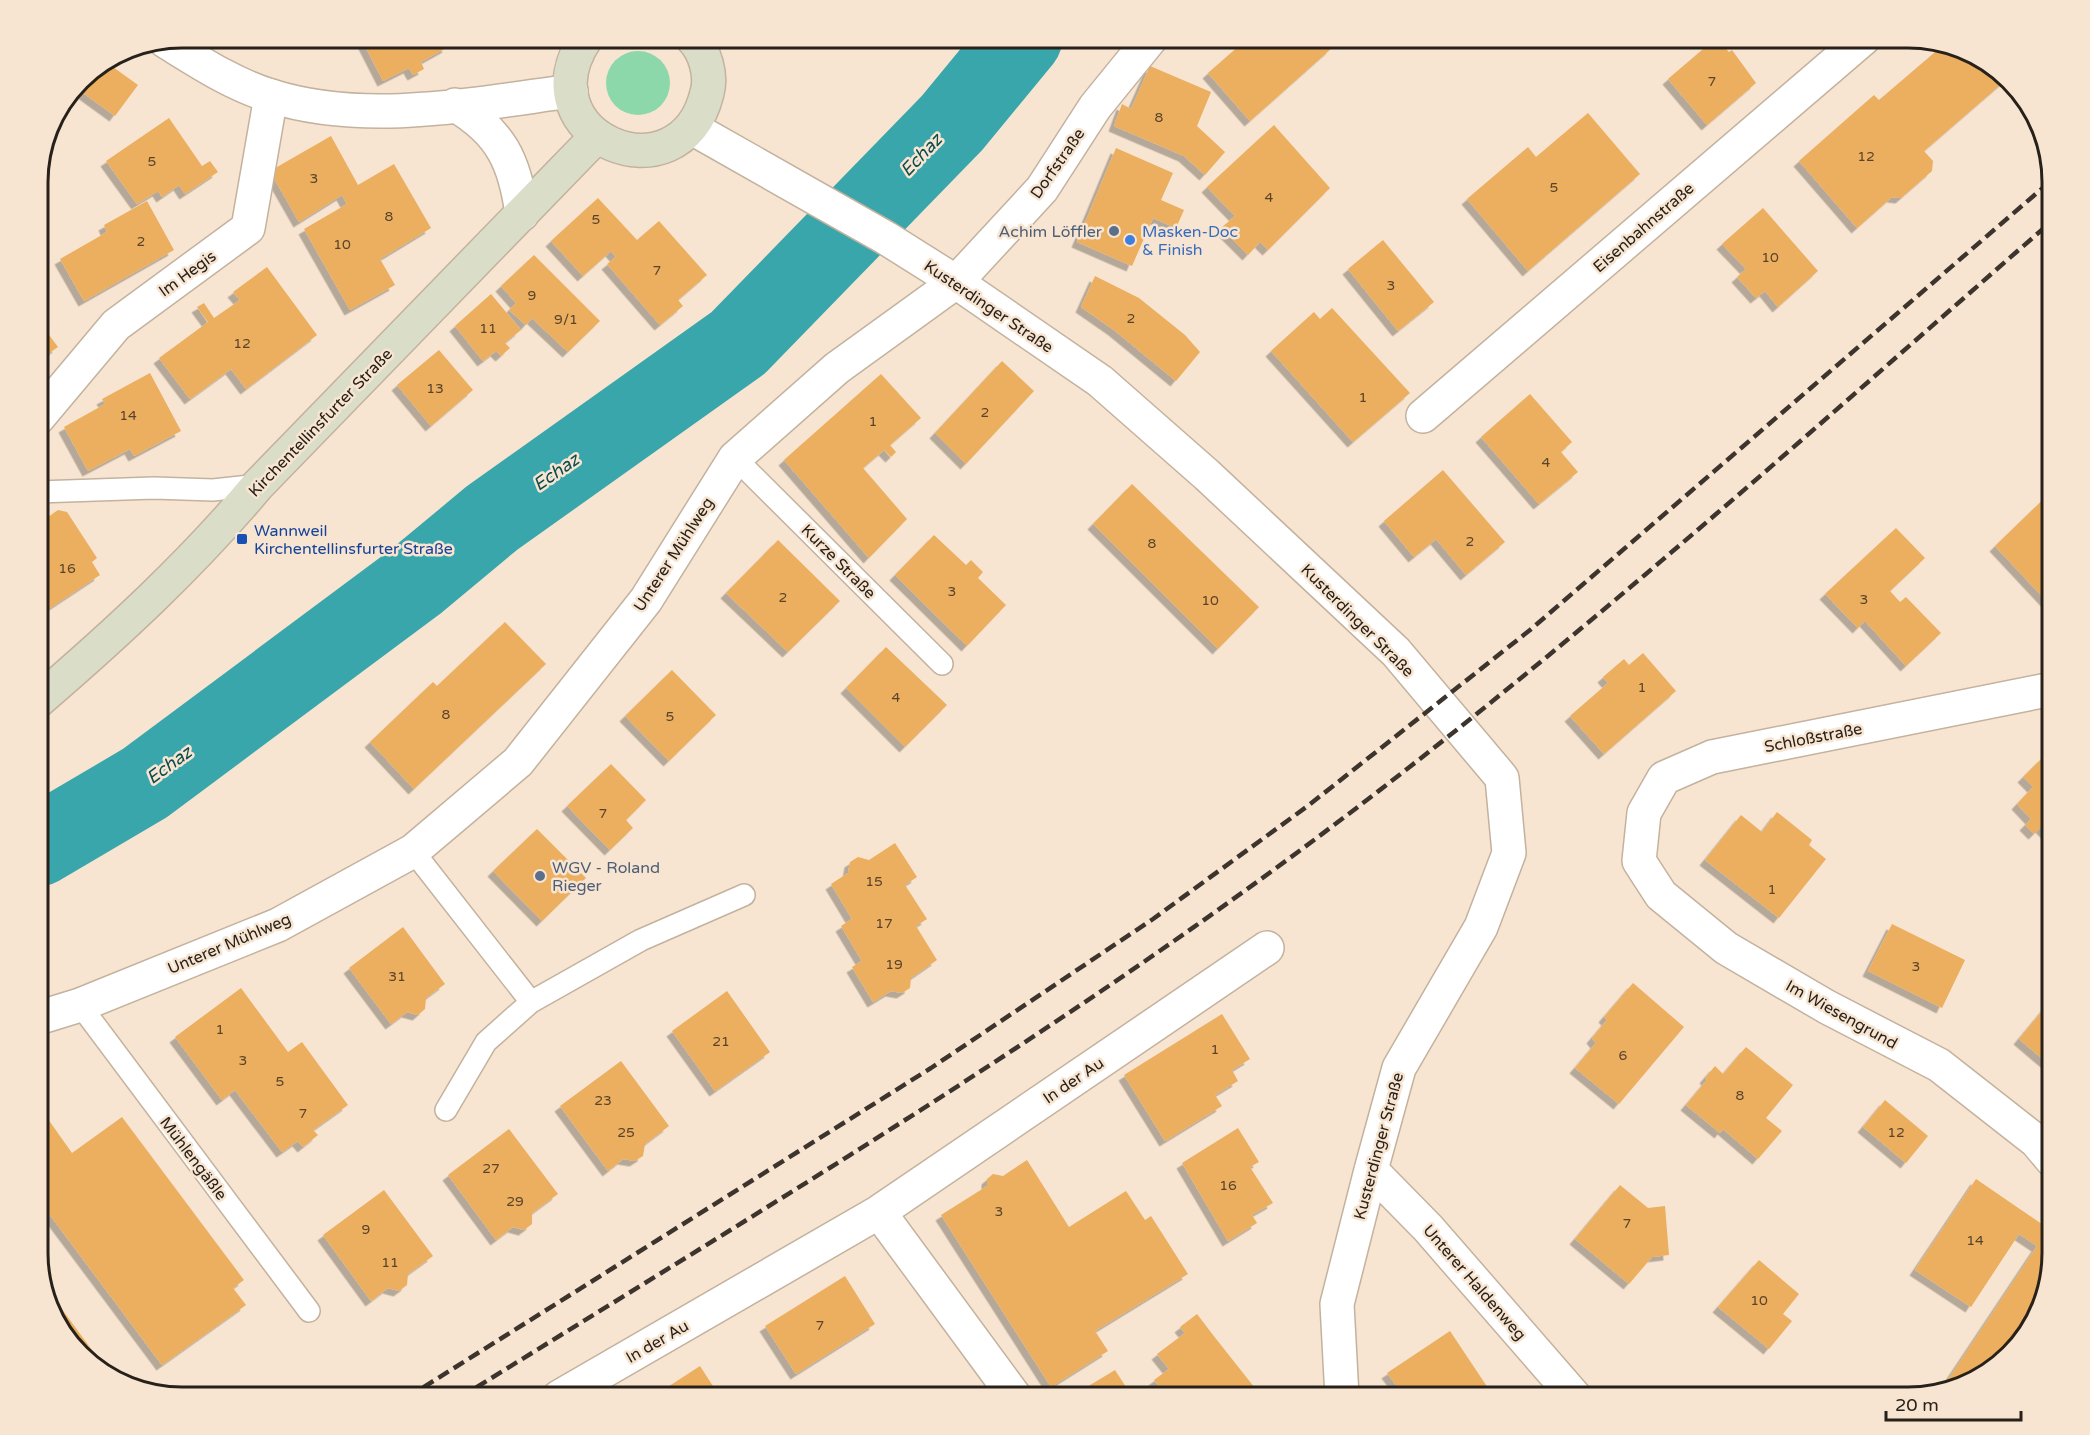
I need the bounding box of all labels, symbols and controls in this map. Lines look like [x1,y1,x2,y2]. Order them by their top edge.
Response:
house number: 7 [1708,73,1716,90]
house number: 8 [1155,109,1164,126]
street label: Dorfstraße [1026,125,1089,203]
water label: Echaz [895,128,948,181]
house number: 12 [1857,148,1875,165]
house number: 5 [148,153,156,170]
house number: 3 [310,170,318,187]
house number: 5 [1550,179,1558,196]
street label: Eisenbahnstraße [1589,179,1698,277]
house number: 4 [1265,189,1274,206]
house number: 8 [385,208,394,225]
house number: 5 [592,211,600,228]
place label: Achim Löffler [999,222,1103,242]
place label: Masken-Doc & Finish [1142,222,1238,260]
marker: Achim Löffler [1107,224,1121,238]
house number: 2 [137,233,145,250]
marker: Masken-Doc & Finish [1123,233,1137,247]
house number: 10 [333,236,351,253]
street label: Im Hegis [155,246,220,301]
house number: 10 [1761,249,1779,266]
street label: Kusterdinger Straße [920,256,1057,358]
house number: 7 [653,262,661,279]
house number: 3 [1387,277,1395,294]
house number: 9 [528,287,536,304]
house number: 2 [1127,310,1135,327]
house number: 9/1 [554,311,578,328]
house number: 11 [479,320,497,337]
house number: 12 [233,335,251,352]
street label: Kirchentellinsfurter Straße [244,344,397,501]
house number: 13 [426,380,444,397]
house number: 1 [1359,389,1367,406]
house number: 2 [981,404,989,421]
house number: 14 [119,407,137,424]
house number: 1 [869,413,877,430]
water label: Echaz [529,447,585,496]
house number: 4 [1542,454,1551,471]
street label: Unterer Mühlweg [629,494,718,615]
street label: Kurze Straße [797,520,880,603]
place label: Wannweil Kirchentellinsfurter Straße [254,521,453,559]
marker: Wannweil Kirchentellinsfurter Straße [235,532,249,546]
house number: 2 [1466,533,1474,550]
house number: 8 [1148,535,1157,552]
house number: 16 [58,560,76,577]
street label: Kusterdinger Straße [1297,560,1418,681]
house number: 3 [948,583,956,600]
house number: 2 [779,589,787,606]
house number: 3 [1860,591,1868,608]
house number: 10 [1201,592,1219,609]
house number: 1 [1638,679,1646,696]
house number: 4 [892,689,901,706]
house number: 8 [442,706,451,723]
house number: 5 [666,708,674,725]
street label: Schloßstraße [1763,719,1864,757]
water label: Echaz [142,740,198,789]
house number: 7 [599,805,607,822]
place label: WGV - Roland Rieger [552,858,660,896]
marker: WGV - Roland Rieger [533,869,547,883]
house number: 15 [865,873,883,890]
house number: 1 [1768,881,1776,898]
street label: Unterer Mühlweg [165,909,294,979]
house number: 17 [875,915,893,932]
house number: 19 [885,956,903,973]
house number: 3 [1912,958,1920,975]
house number: 31 [388,968,406,985]
street label: Im Wiesengrund [1782,976,1901,1054]
house number: 1 [216,1021,224,1038]
house number: 21 [712,1033,730,1050]
house number: 1 [1211,1041,1219,1058]
house number: 6 [1619,1047,1628,1064]
house number: 3 [239,1052,247,1069]
street label: In der Au [1039,1053,1108,1108]
street label: Kusterdinger Straße [1350,1070,1408,1222]
house number: 5 [276,1073,284,1090]
house number: 8 [1736,1087,1745,1104]
house number: 23 [594,1092,612,1109]
house number: 7 [299,1105,307,1122]
street label: Mühlengäßle [155,1113,231,1204]
house number: 25 [617,1124,635,1141]
house number: 12 [1887,1124,1905,1141]
house number: 27 [482,1160,500,1177]
house number: 16 [1219,1177,1237,1194]
house number: 29 [506,1193,524,1210]
house number: 3 [995,1203,1003,1220]
house number: 7 [1623,1215,1631,1232]
house number: 9 [362,1221,370,1238]
street label: Unterer Haldenweg [1418,1221,1530,1345]
house number: 14 [1966,1232,1984,1249]
house number: 11 [381,1254,399,1271]
house number: 10 [1750,1292,1768,1309]
street label: In der Au [623,1316,692,1368]
house number: 7 [816,1317,824,1334]
scale bar [1886,1384,2021,1422]
text: 20 m [1895,1394,1939,1416]

